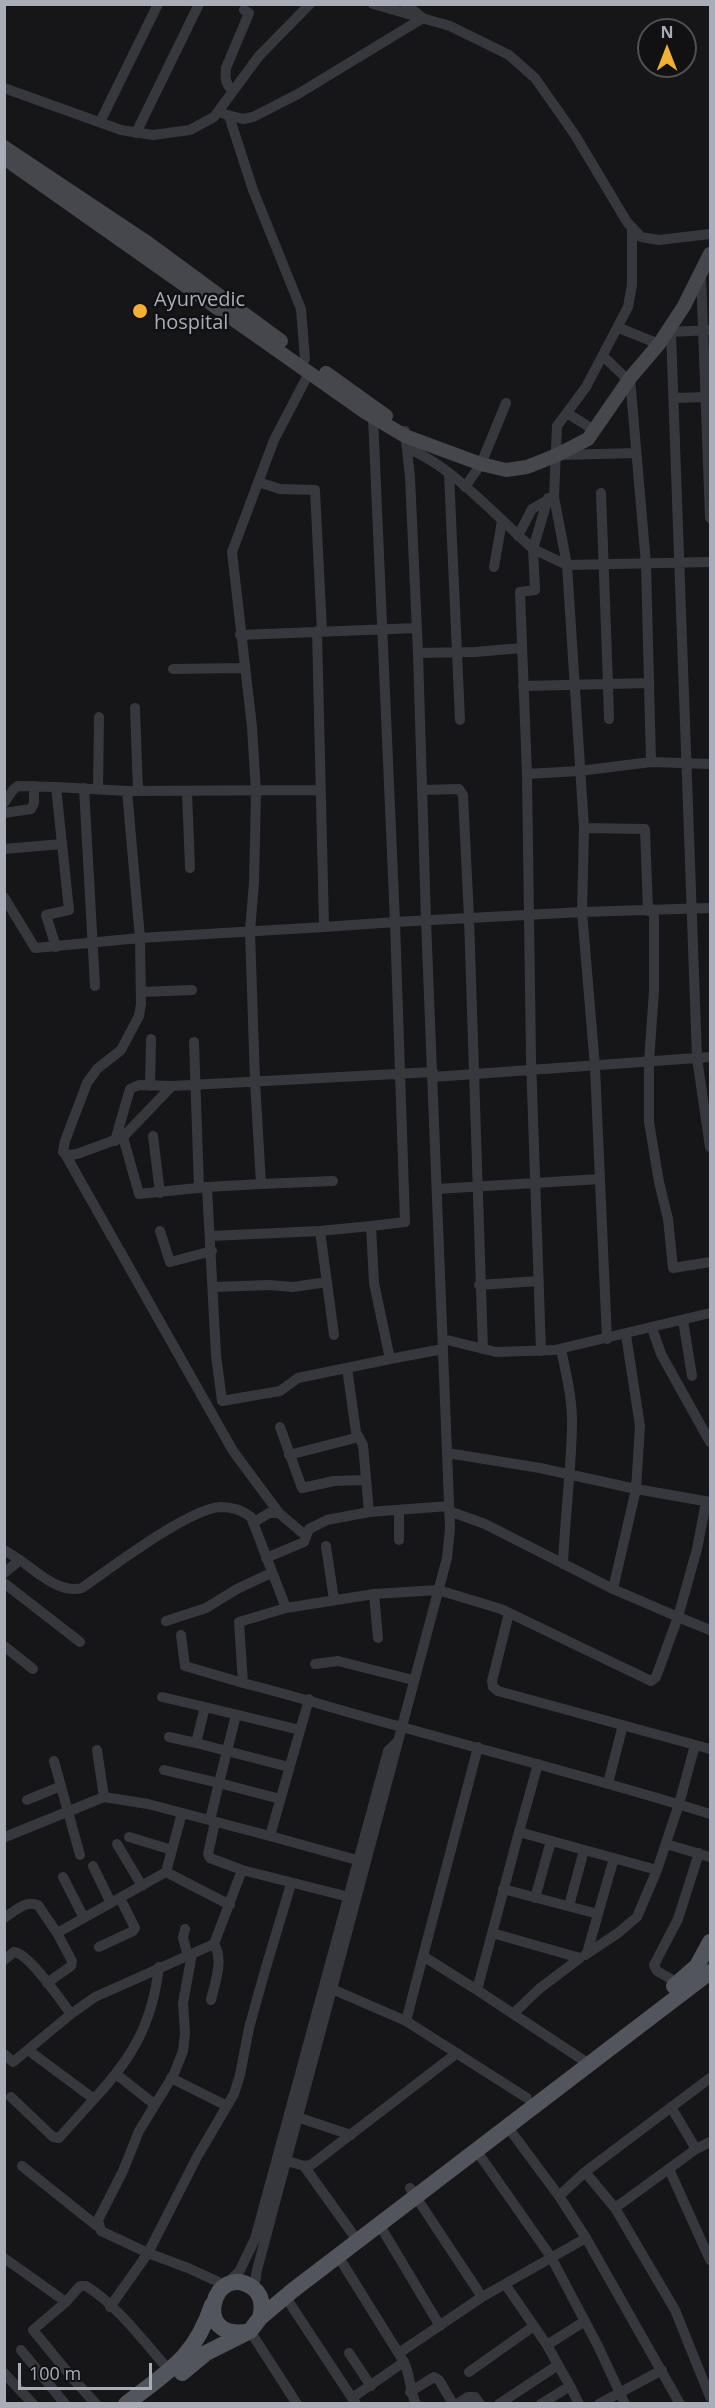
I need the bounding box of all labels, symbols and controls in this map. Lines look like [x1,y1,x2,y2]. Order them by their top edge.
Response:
north arrow [637,18,697,78]
text: N [660,21,674,43]
place label: Ayurvedic hospital [154,288,245,335]
marker: Ayurvedic hospital [131,302,149,320]
scale bar [21,2351,154,2389]
text: 100 m [29,2361,81,2385]

